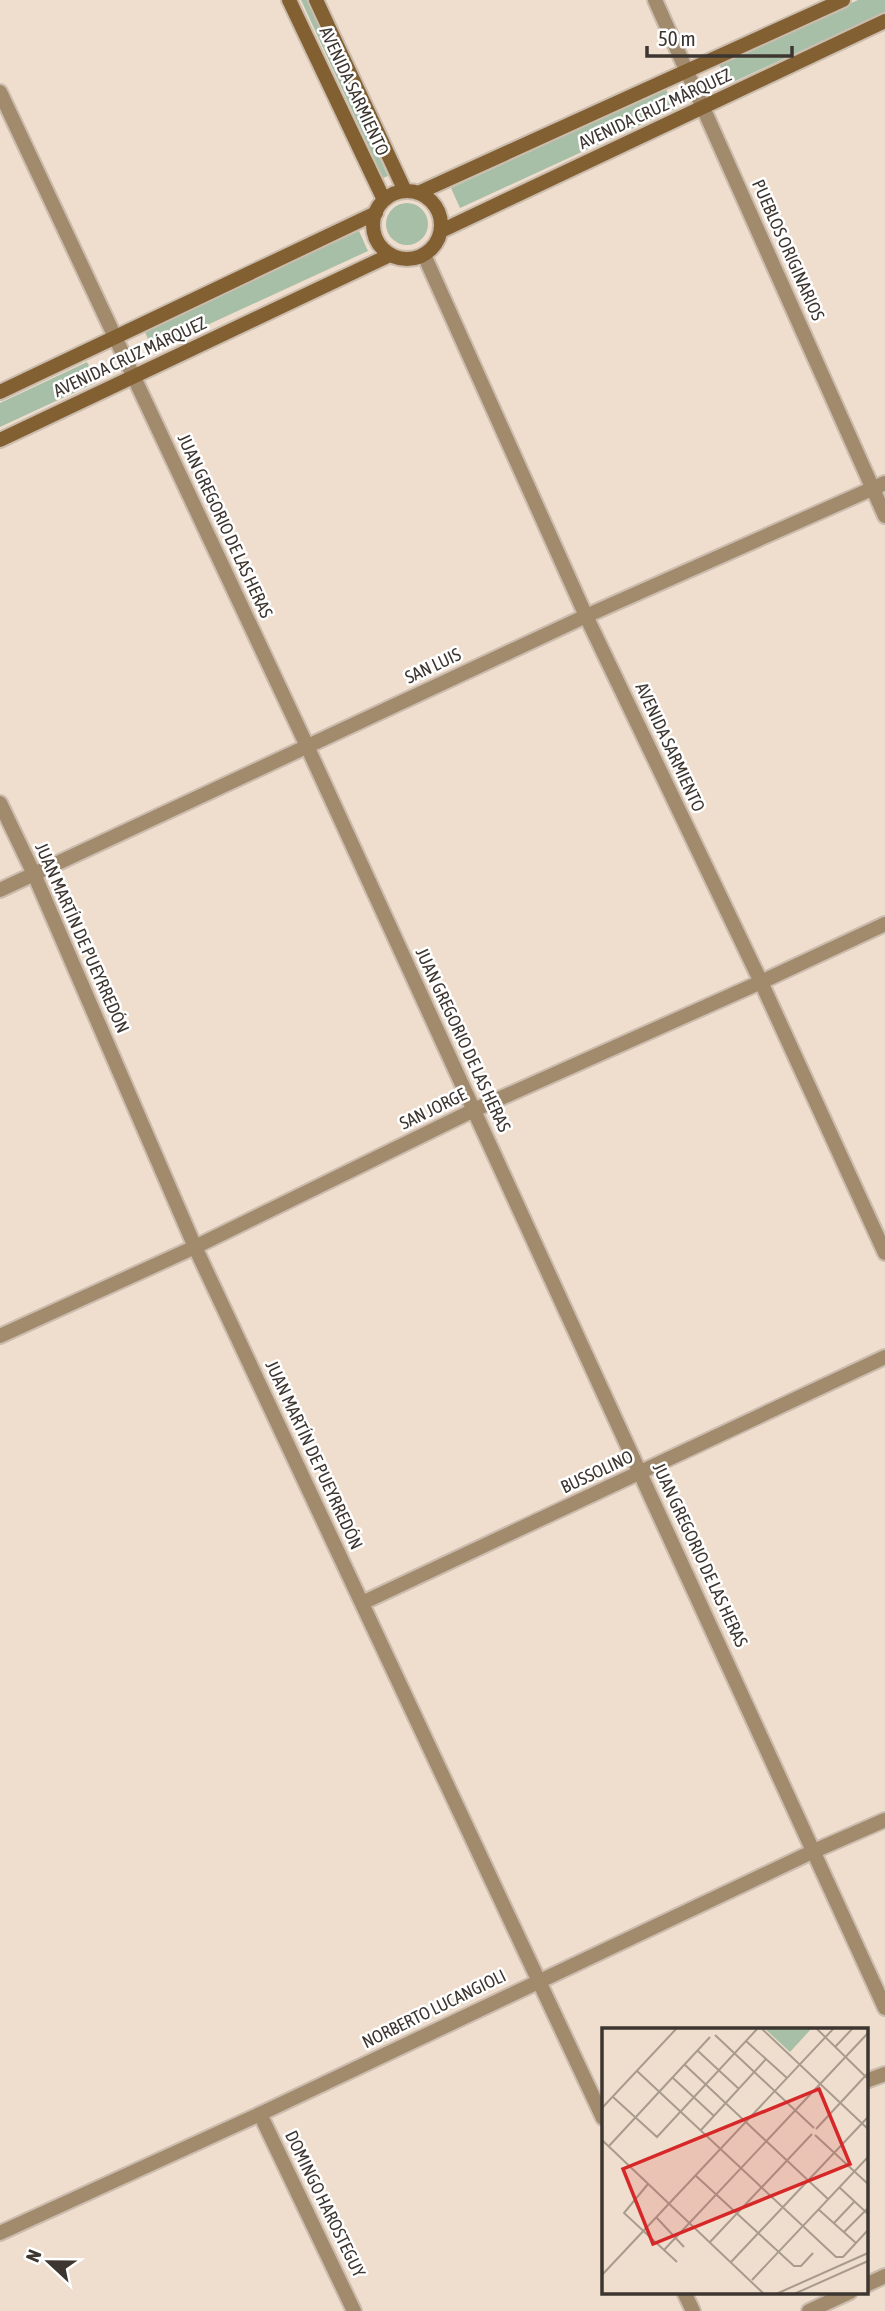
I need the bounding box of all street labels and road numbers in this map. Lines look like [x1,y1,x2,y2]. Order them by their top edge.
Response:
street label: AVENIDA SARMIENTO [315,23,394,159]
street label: AVENIDA CRUZ MÁRQUEZ [575,64,735,153]
street label: PUEBLOS ORIGINARIOS [748,176,829,324]
street label: AVENIDA CRUZ MÁRQUEZ [50,312,210,401]
street label: JUAN GREGORIO DE LAS HERAS [174,430,278,622]
street label: SAN LUIS [402,643,464,688]
street label: AVENIDA SARMIENTO [631,679,710,815]
street label: JUAN MARTÍN DE PUEYRREDÓN [31,839,134,1036]
street label: JUAN GREGORIO DE LAS HERAS [412,944,516,1136]
street label: SAN JORGE [396,1083,470,1134]
street label: JUAN MARTÍN DE PUEYRREDÓN [261,1357,367,1553]
street label: BUSSOLINO [557,1446,636,1497]
street label: JUAN GREGORIO DE LAS HERAS [649,1459,753,1651]
street label: NORBERTO LUCANGIOLI [359,1965,509,2052]
street label: DOMINGO HAROSTEGUY [281,2127,370,2280]

